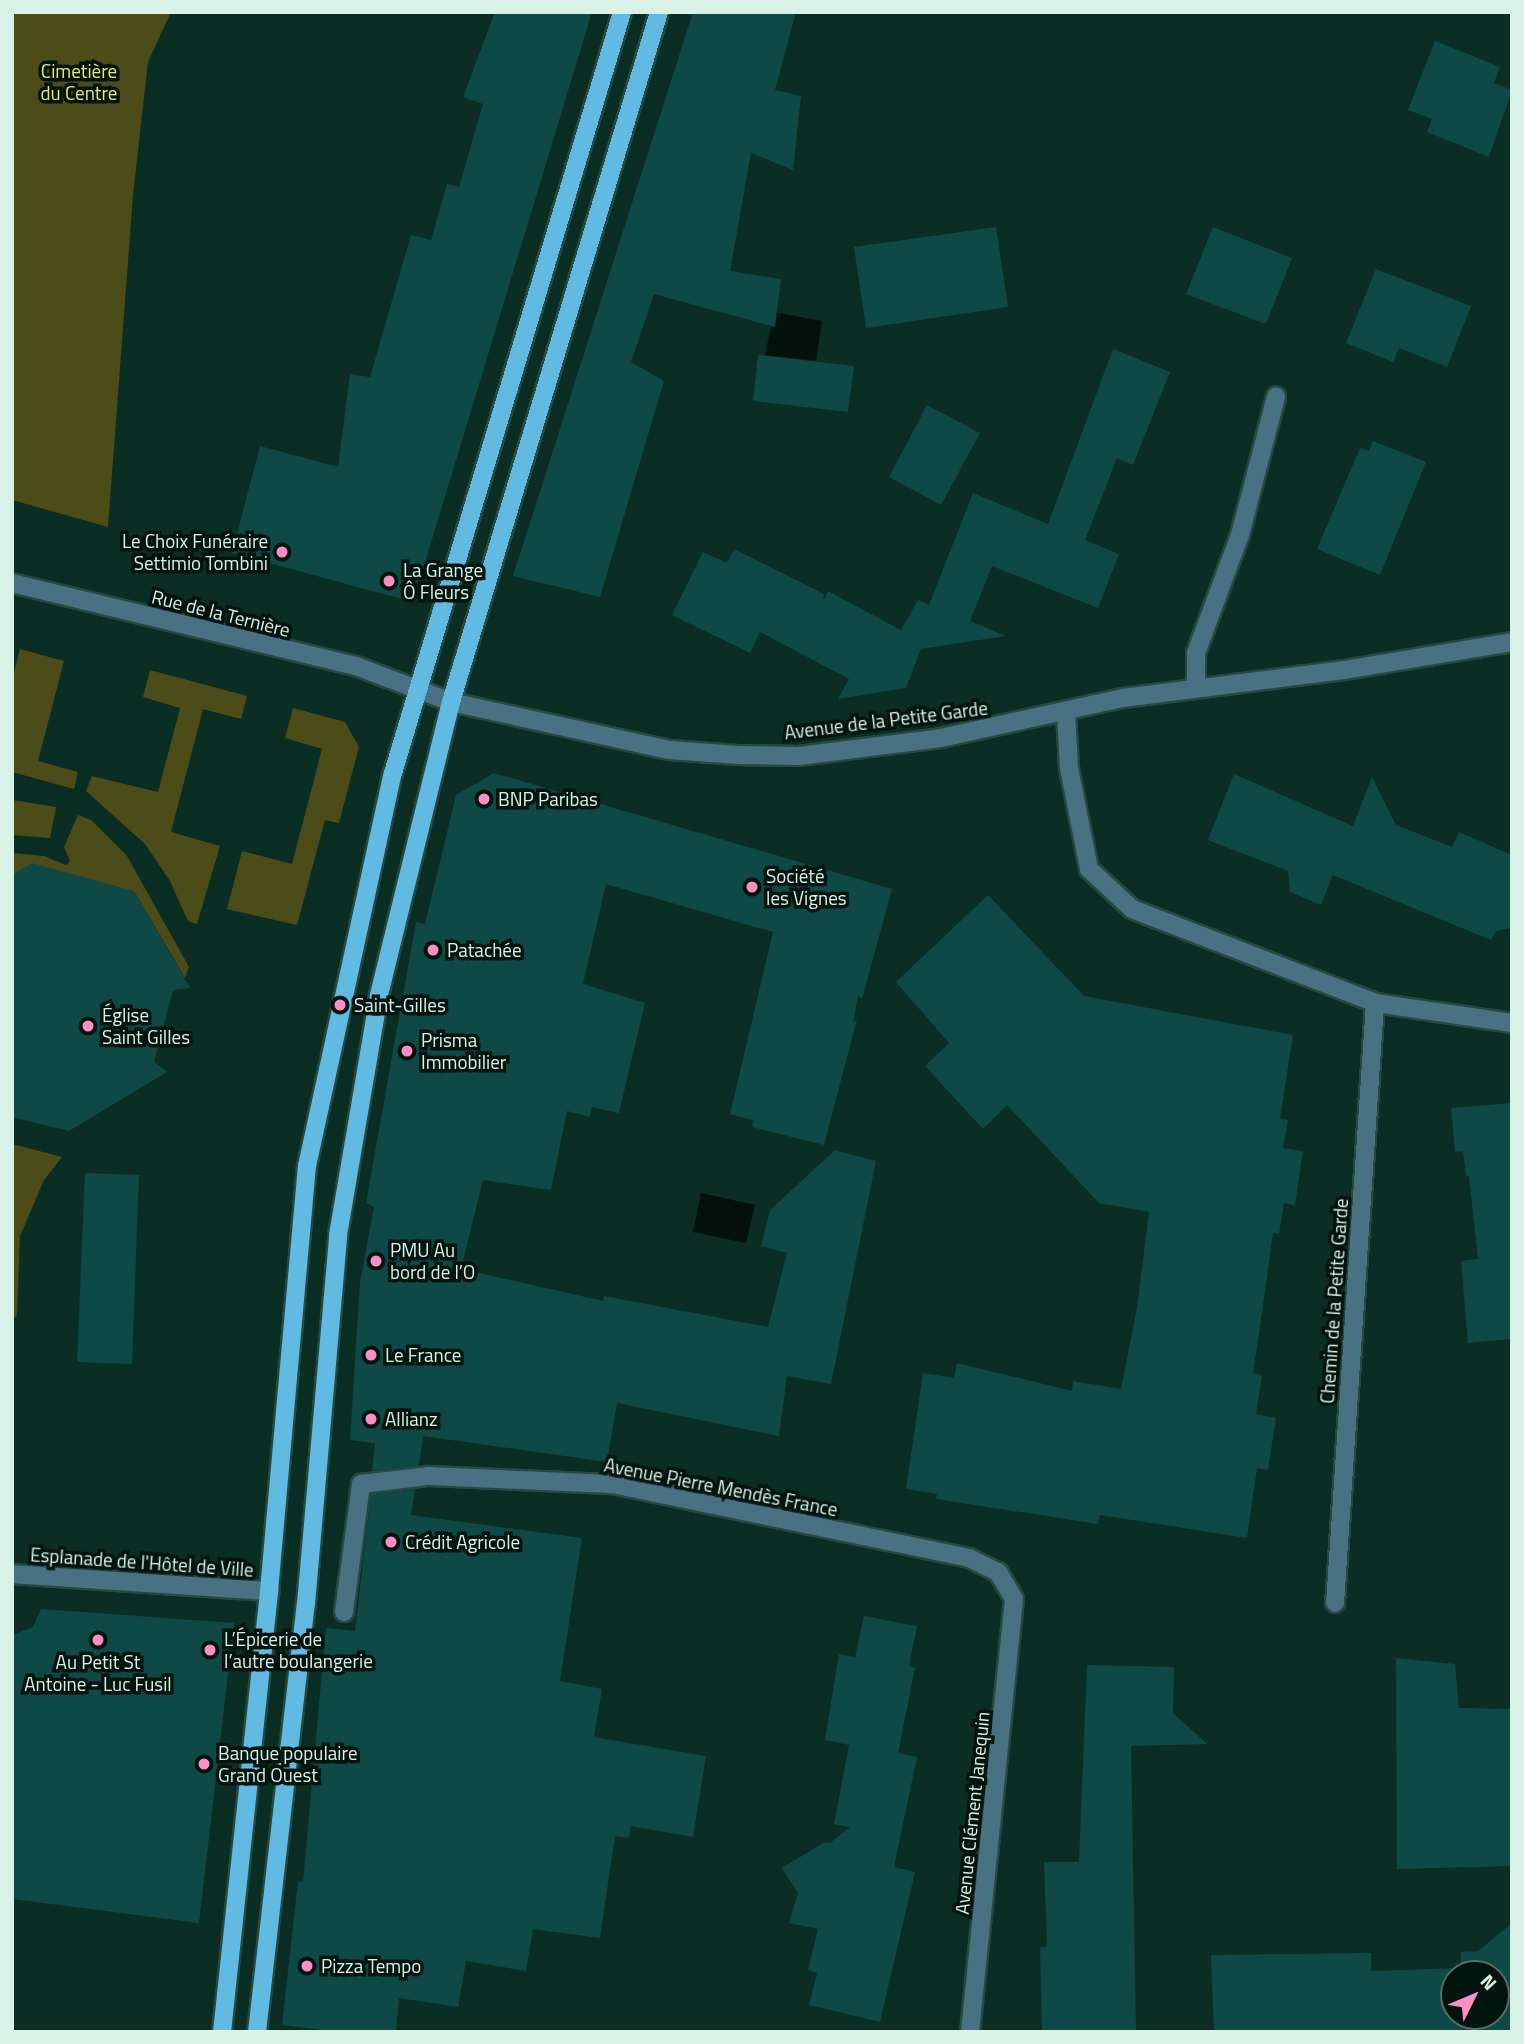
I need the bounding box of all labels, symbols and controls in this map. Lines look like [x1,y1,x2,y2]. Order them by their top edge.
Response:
park label: Cimetière du Centre [41,60,117,104]
place label: Le Choix Funéraire Settimio Tombini [122,530,268,574]
marker: Le Choix Funéraire Settimio Tombini [274,544,290,560]
place label: La Grange Ô Fleurs [403,559,483,603]
marker: La Grange Ô Fleurs [381,573,397,589]
street label: Rue de la Ternière [149,585,293,641]
street label: Avenue de la Petite Garde [783,696,989,744]
place label: BNP Paribas [498,788,598,810]
marker: BNP Paribas [476,791,492,807]
place label: Société les Vignes [766,865,847,909]
marker: Société les Vignes [744,879,760,895]
place label: Patachée [447,939,522,961]
marker: Patachée [425,942,441,958]
place label: Saint-Gilles [354,994,446,1016]
marker: Saint-Gilles [332,997,348,1013]
place label: Église Saint Gilles [102,1004,190,1048]
marker: Église Saint Gilles [80,1018,96,1034]
place label: Prisma Immobilier [421,1029,506,1073]
marker: Prisma Immobilier [399,1043,415,1059]
street label: Chemin de la Petite Garde [1315,1198,1353,1404]
place label: PMU Au bord de l’O [390,1239,475,1283]
marker: PMU Au bord de l’O [368,1253,384,1269]
place label: Le France [385,1344,461,1366]
marker: Le France [363,1347,379,1363]
place label: Allianz [385,1408,438,1430]
marker: Allianz [363,1411,379,1427]
street label: Avenue Pierre Mendès France [602,1453,840,1521]
place label: Crédit Agricole [405,1531,520,1553]
marker: Crédit Agricole [383,1534,399,1550]
street label: Esplanade de l'Hôtel de Ville [30,1543,254,1581]
place label: L’Épicerie de l’autre boulangerie [224,1628,373,1672]
marker: Au Petit St Antoine - Luc Fusil [90,1632,106,1648]
marker: L’Épicerie de l’autre boulangerie [202,1642,218,1658]
place label: Au Petit St Antoine - Luc Fusil [24,1651,172,1695]
street label: Avenue Clément Janequin [950,1711,994,1915]
place label: Banque populaire Grand Ouest [218,1742,357,1786]
marker: Banque populaire Grand Ouest [196,1756,212,1772]
place label: Pizza Tempo [321,1955,421,1977]
marker: Pizza Tempo [299,1958,315,1974]
north arrow [1440,1960,1510,2030]
text: N [1474,1967,1504,1996]

